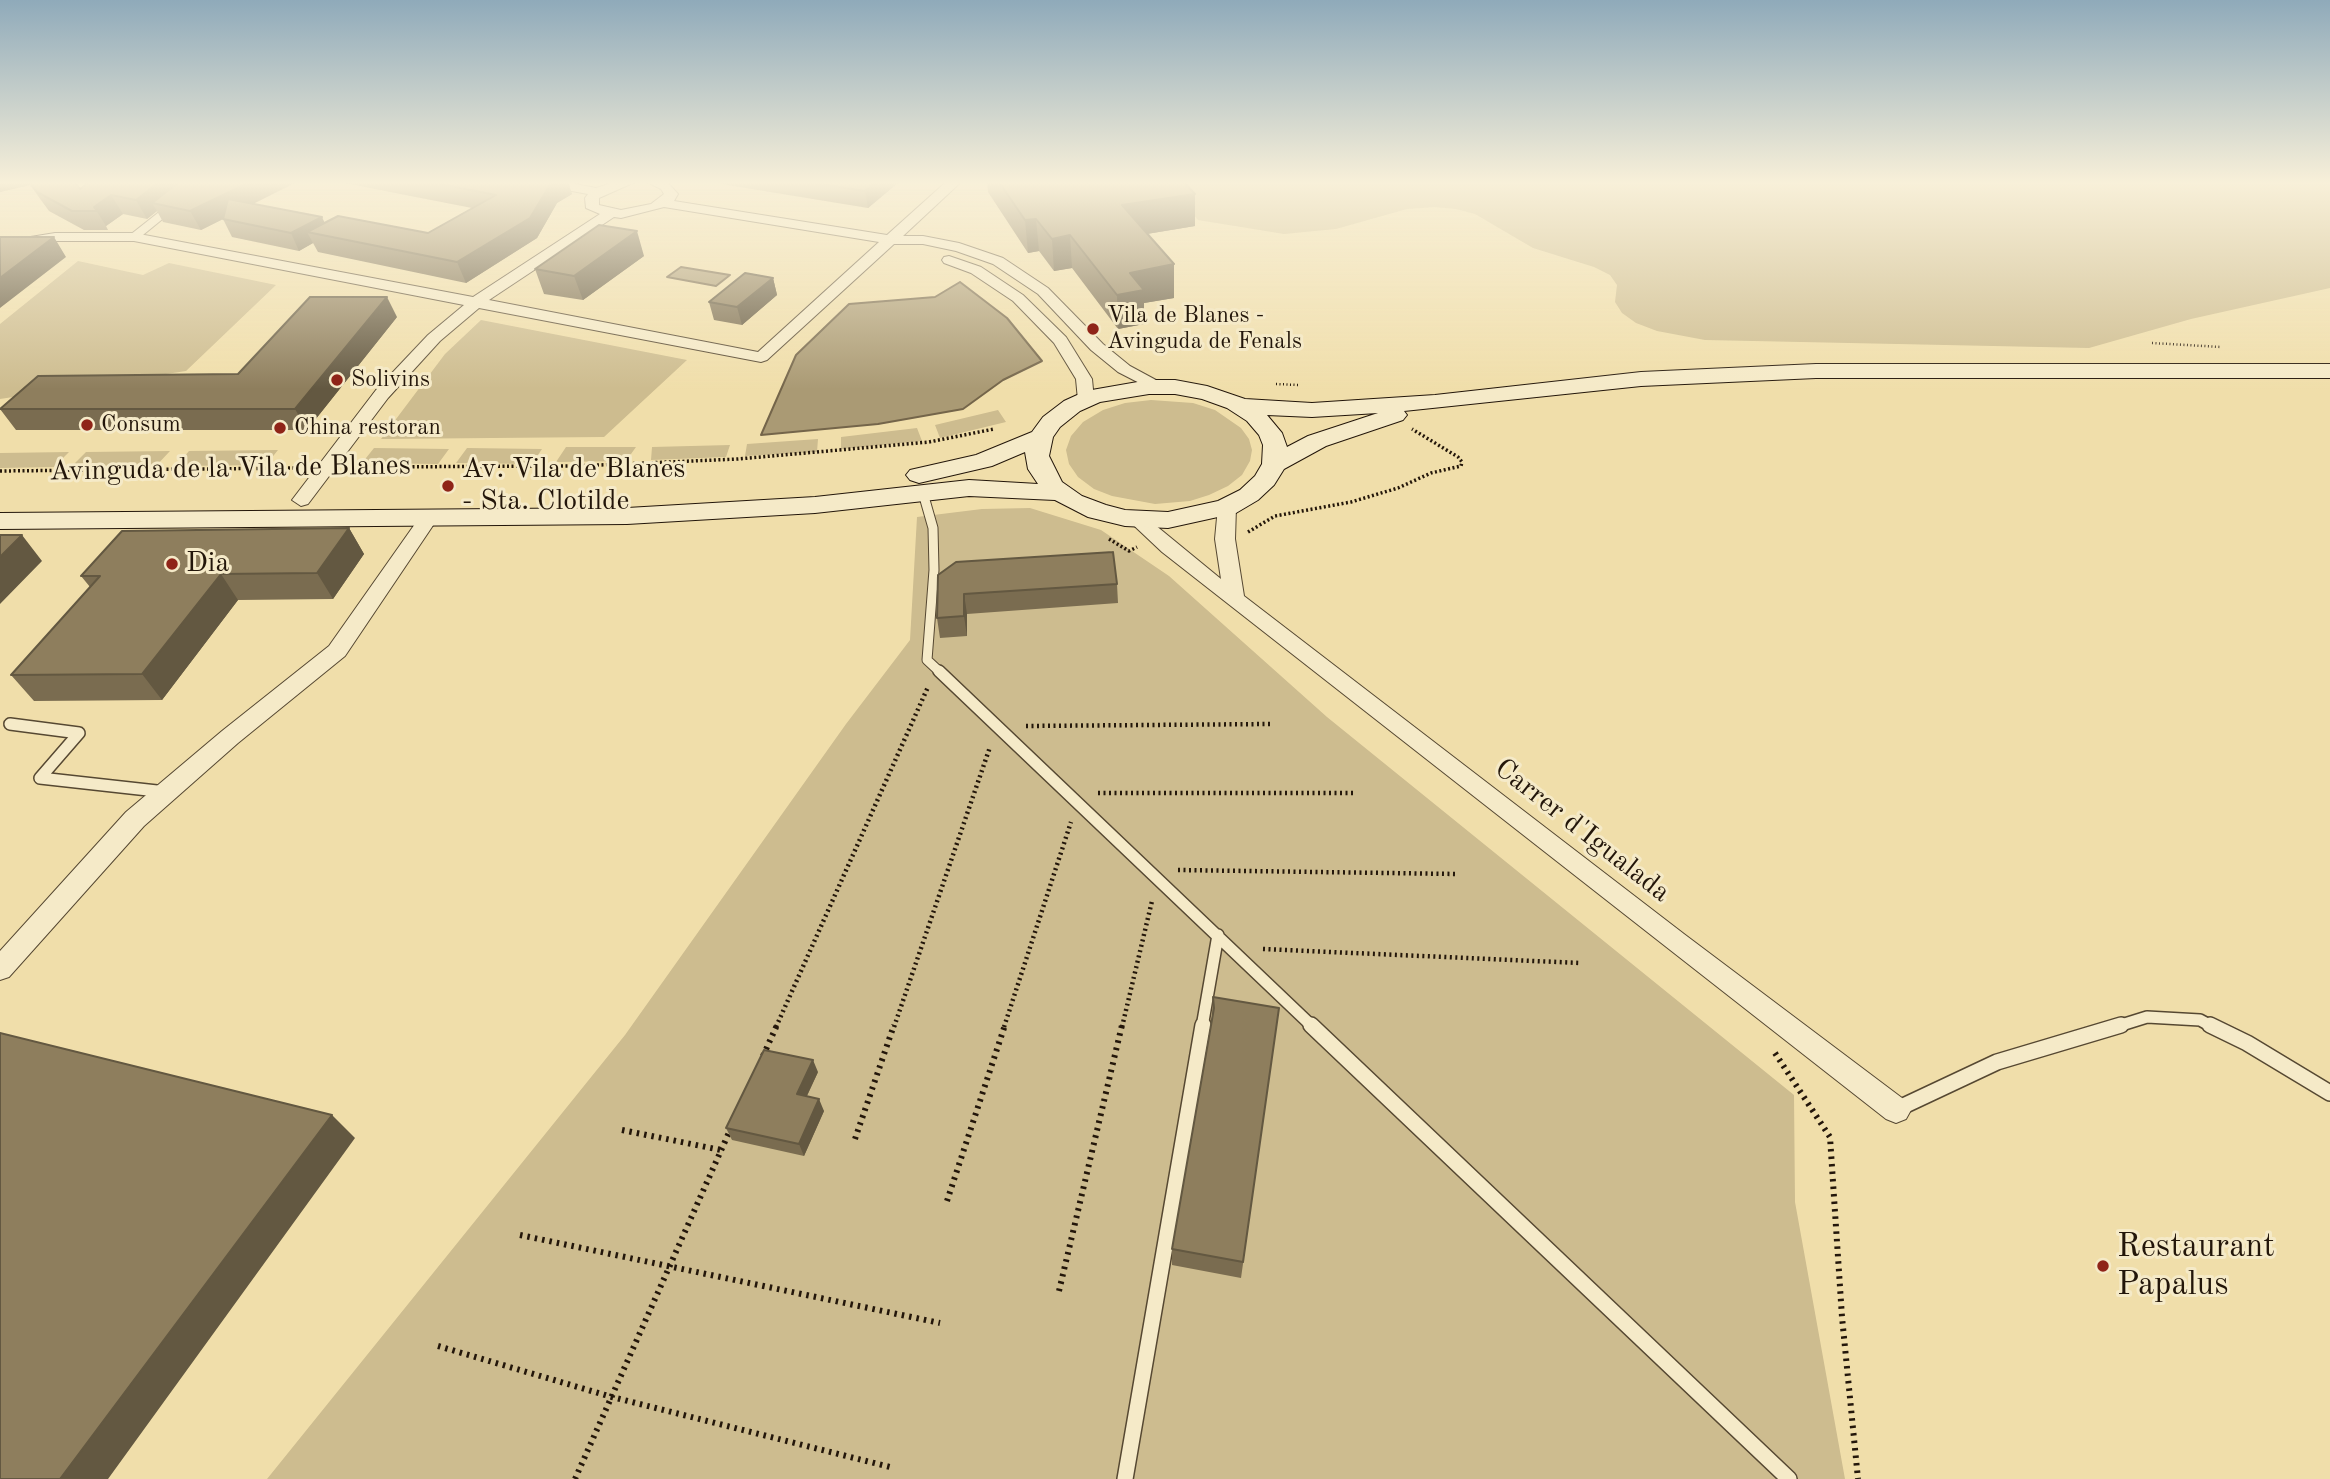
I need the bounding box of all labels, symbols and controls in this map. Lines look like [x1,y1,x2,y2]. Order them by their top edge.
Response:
place label: Vila de Blanes - Avinguda de Fenals [1107,302,1302,356]
marker: Vila de Blanes - Avinguda de Fenals [1085,321,1101,337]
place label: Solivins [351,366,430,394]
marker: Solivins [329,372,345,388]
place label: Consum [101,411,181,439]
place label: China restoran [294,414,441,442]
marker: Consum [79,417,95,433]
marker: China restoran [272,420,288,436]
street label: Avinguda de la Vila de Blanes [49,449,411,489]
place label: Av. Vila de Blanes - Sta. Clotilde [462,453,685,519]
marker: Av. Vila de Blanes - Sta. Clotilde [440,478,456,494]
place label: Dia [186,547,229,581]
marker: Dia [164,556,180,572]
street label: Carrer d'Igualada [1487,752,1677,910]
place label: Restaurant Papalus [2117,1227,2275,1305]
marker: Restaurant Papalus [2095,1258,2111,1274]

